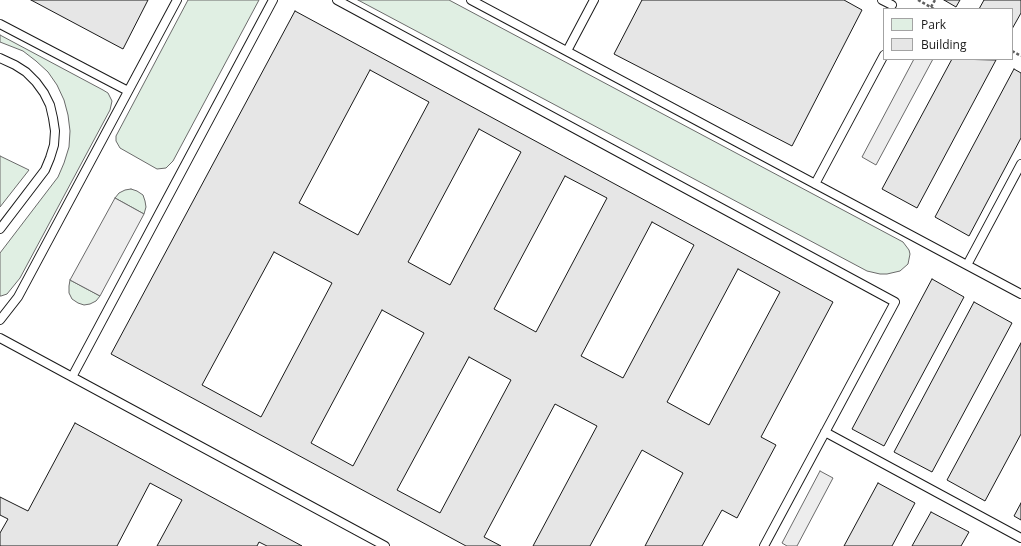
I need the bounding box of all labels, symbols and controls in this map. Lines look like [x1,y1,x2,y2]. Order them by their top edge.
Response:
legend [883,8,1013,60]
text: Park [921,16,946,33]
text: Building [921,36,966,53]

